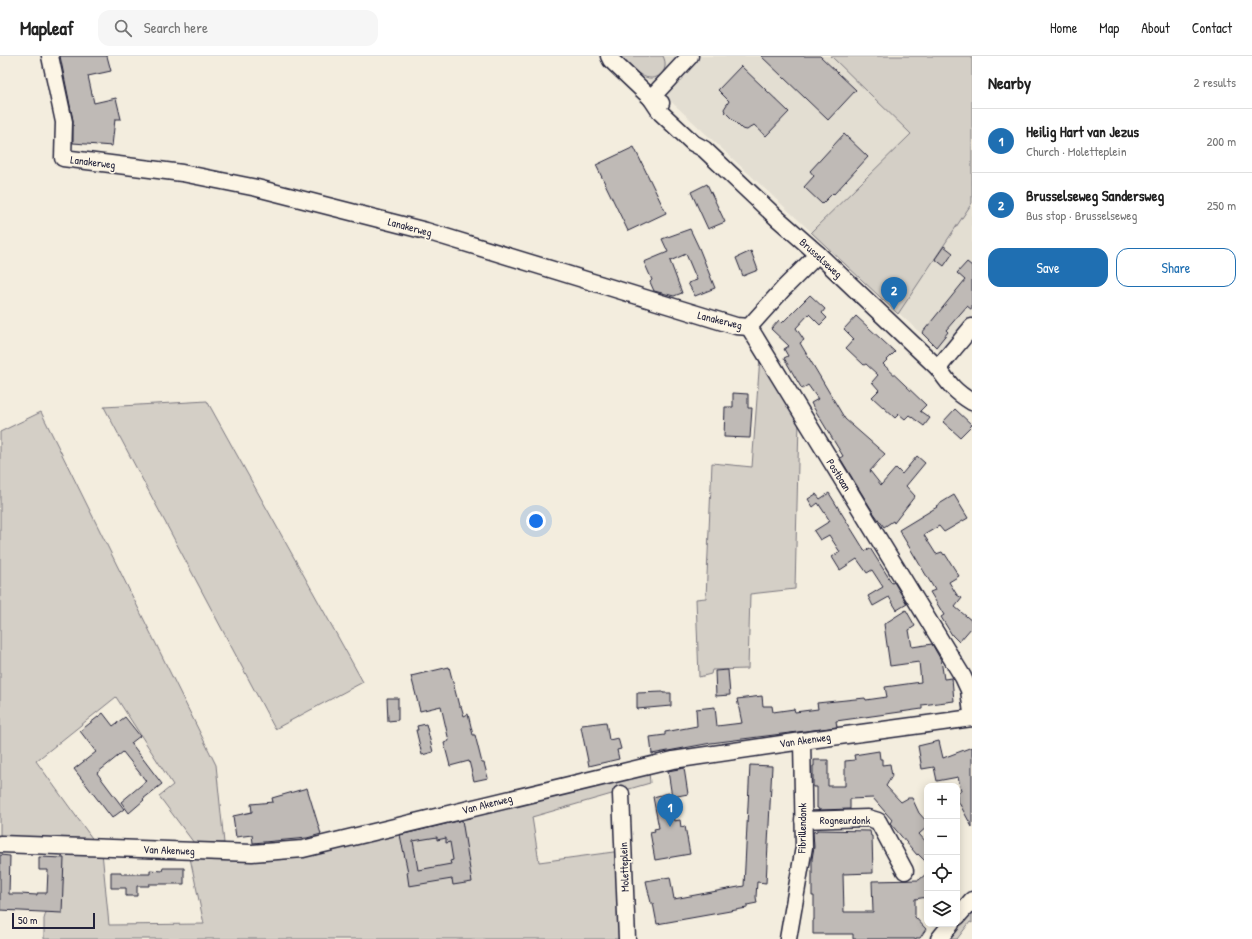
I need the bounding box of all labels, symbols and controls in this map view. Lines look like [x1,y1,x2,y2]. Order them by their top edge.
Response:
search box [98,10,378,46]
text: Mapleaf [20,15,74,41]
icon: search [112,17,134,39]
text: Search here [144,17,208,38]
text: Home [1050,18,1077,37]
text: Map [1099,18,1119,37]
text: About [1141,18,1170,37]
text: Contact [1192,18,1232,37]
text: Nearby [988,71,1031,94]
text: 2 results [1194,73,1236,91]
text: Heilig Hart van Jezus [1026,121,1139,142]
text: 1 [999,132,1003,150]
text: 200 m [1206,132,1236,150]
text: Church · Moletteplein [1026,142,1127,160]
street label: Lanakerweg [70,152,116,172]
text: Brusselseweg Sandersweg [1026,185,1164,206]
text: 2 [998,196,1004,214]
text: 250 m [1207,196,1236,214]
text: Bus stop · Brusselseweg [1026,206,1137,224]
street label: Lanakerweg [386,214,434,240]
street label: Brusselseweg [797,235,845,281]
button: Save [988,248,1108,287]
button: Share [1116,248,1236,287]
pin: 2 [881,277,907,310]
street label: Lanakerweg [696,308,744,332]
street label: Postbaan [824,456,854,494]
your location [526,511,546,531]
street label: Van Akenweg [778,729,832,751]
map controls [924,783,960,927]
button: + [924,783,960,819]
street label: Van Akenweg [460,791,514,817]
pin: 1 [657,794,683,827]
street label: Fibrillendonk [795,802,809,854]
street label: Rogneurdonk [820,813,871,827]
button: − [924,819,960,855]
street label: Van Akenweg [143,842,195,858]
street label: Moletteplein [616,842,632,892]
button: locate [924,855,960,891]
button: layers [924,891,960,927]
scale bar [12,911,95,930]
text: 50 m [18,913,38,927]

